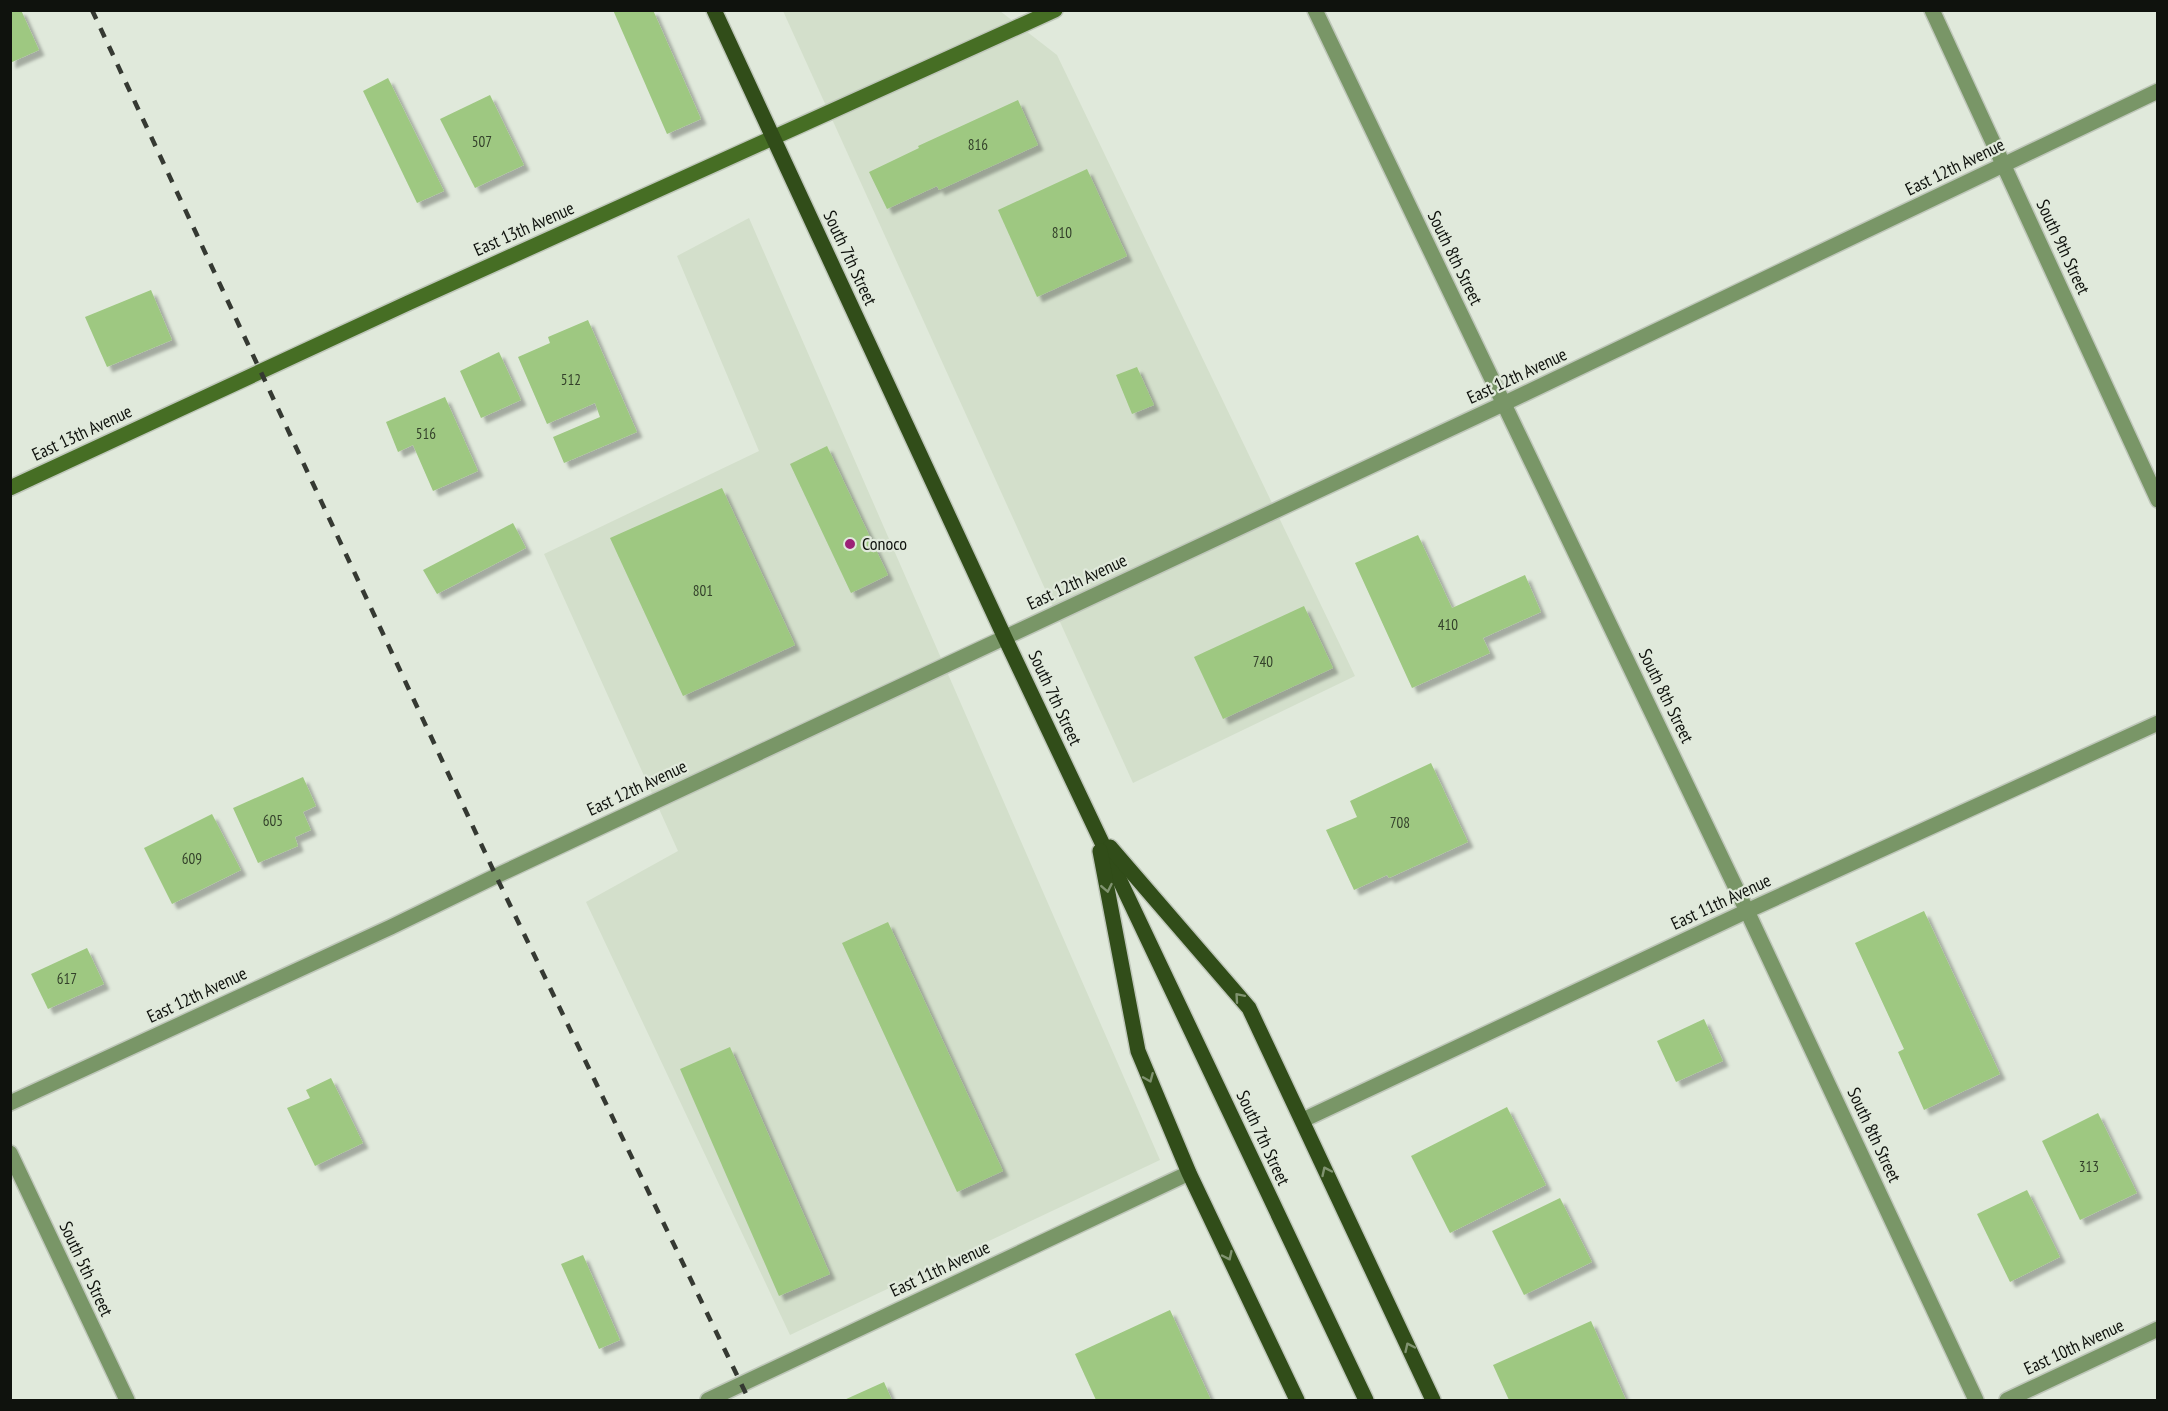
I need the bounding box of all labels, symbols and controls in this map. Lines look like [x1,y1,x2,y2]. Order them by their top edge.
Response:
house number: 507 [472,132,492,151]
street label: East 12th Avenue [1901,133,2008,200]
house number: 816 [968,135,988,154]
street label: East 13th Avenue [470,196,578,261]
street label: South 9th Street [2031,196,2095,298]
street label: South 7th Street [819,207,882,309]
street label: South 8th Street [1423,207,1488,309]
house number: 810 [1052,223,1072,242]
street label: East 12th Avenue [1463,342,1570,409]
house number: 512 [561,370,581,389]
street label: East 13th Avenue [28,399,135,466]
house number: 516 [416,424,436,443]
place label: Conoco [862,532,907,555]
marker: Conoco [843,537,857,551]
street label: East 12th Avenue [1023,548,1130,615]
house number: 801 [693,581,713,600]
house number: 410 [1438,615,1458,634]
street label: South 8th Street [1634,645,1699,747]
street label: South 7th Street [1024,647,1087,749]
house number: 740 [1253,652,1273,671]
street label: East 12th Avenue [583,754,690,821]
house number: 605 [263,811,283,830]
house number: 708 [1390,813,1410,832]
house number: 609 [182,849,202,868]
street label: East 11th Avenue [1667,868,1774,935]
one-way arrow [1100,883,1113,893]
street label: East 12th Avenue [143,961,250,1028]
house number: 617 [57,969,77,988]
one-way arrow [1236,993,1247,1004]
one-way arrow [1142,1072,1154,1083]
street label: South 8th Street [1842,1084,1906,1186]
street label: South 7th Street [1232,1087,1295,1189]
house number: 313 [2079,1157,2099,1176]
one-way arrow [1322,1166,1334,1177]
street label: South 5th Street [54,1218,118,1320]
street label: East 11th Avenue [886,1235,993,1302]
one-way arrow [1221,1250,1233,1261]
street label: East 10th Avenue [2020,1313,2127,1380]
one-way arrow [1404,1343,1416,1354]

